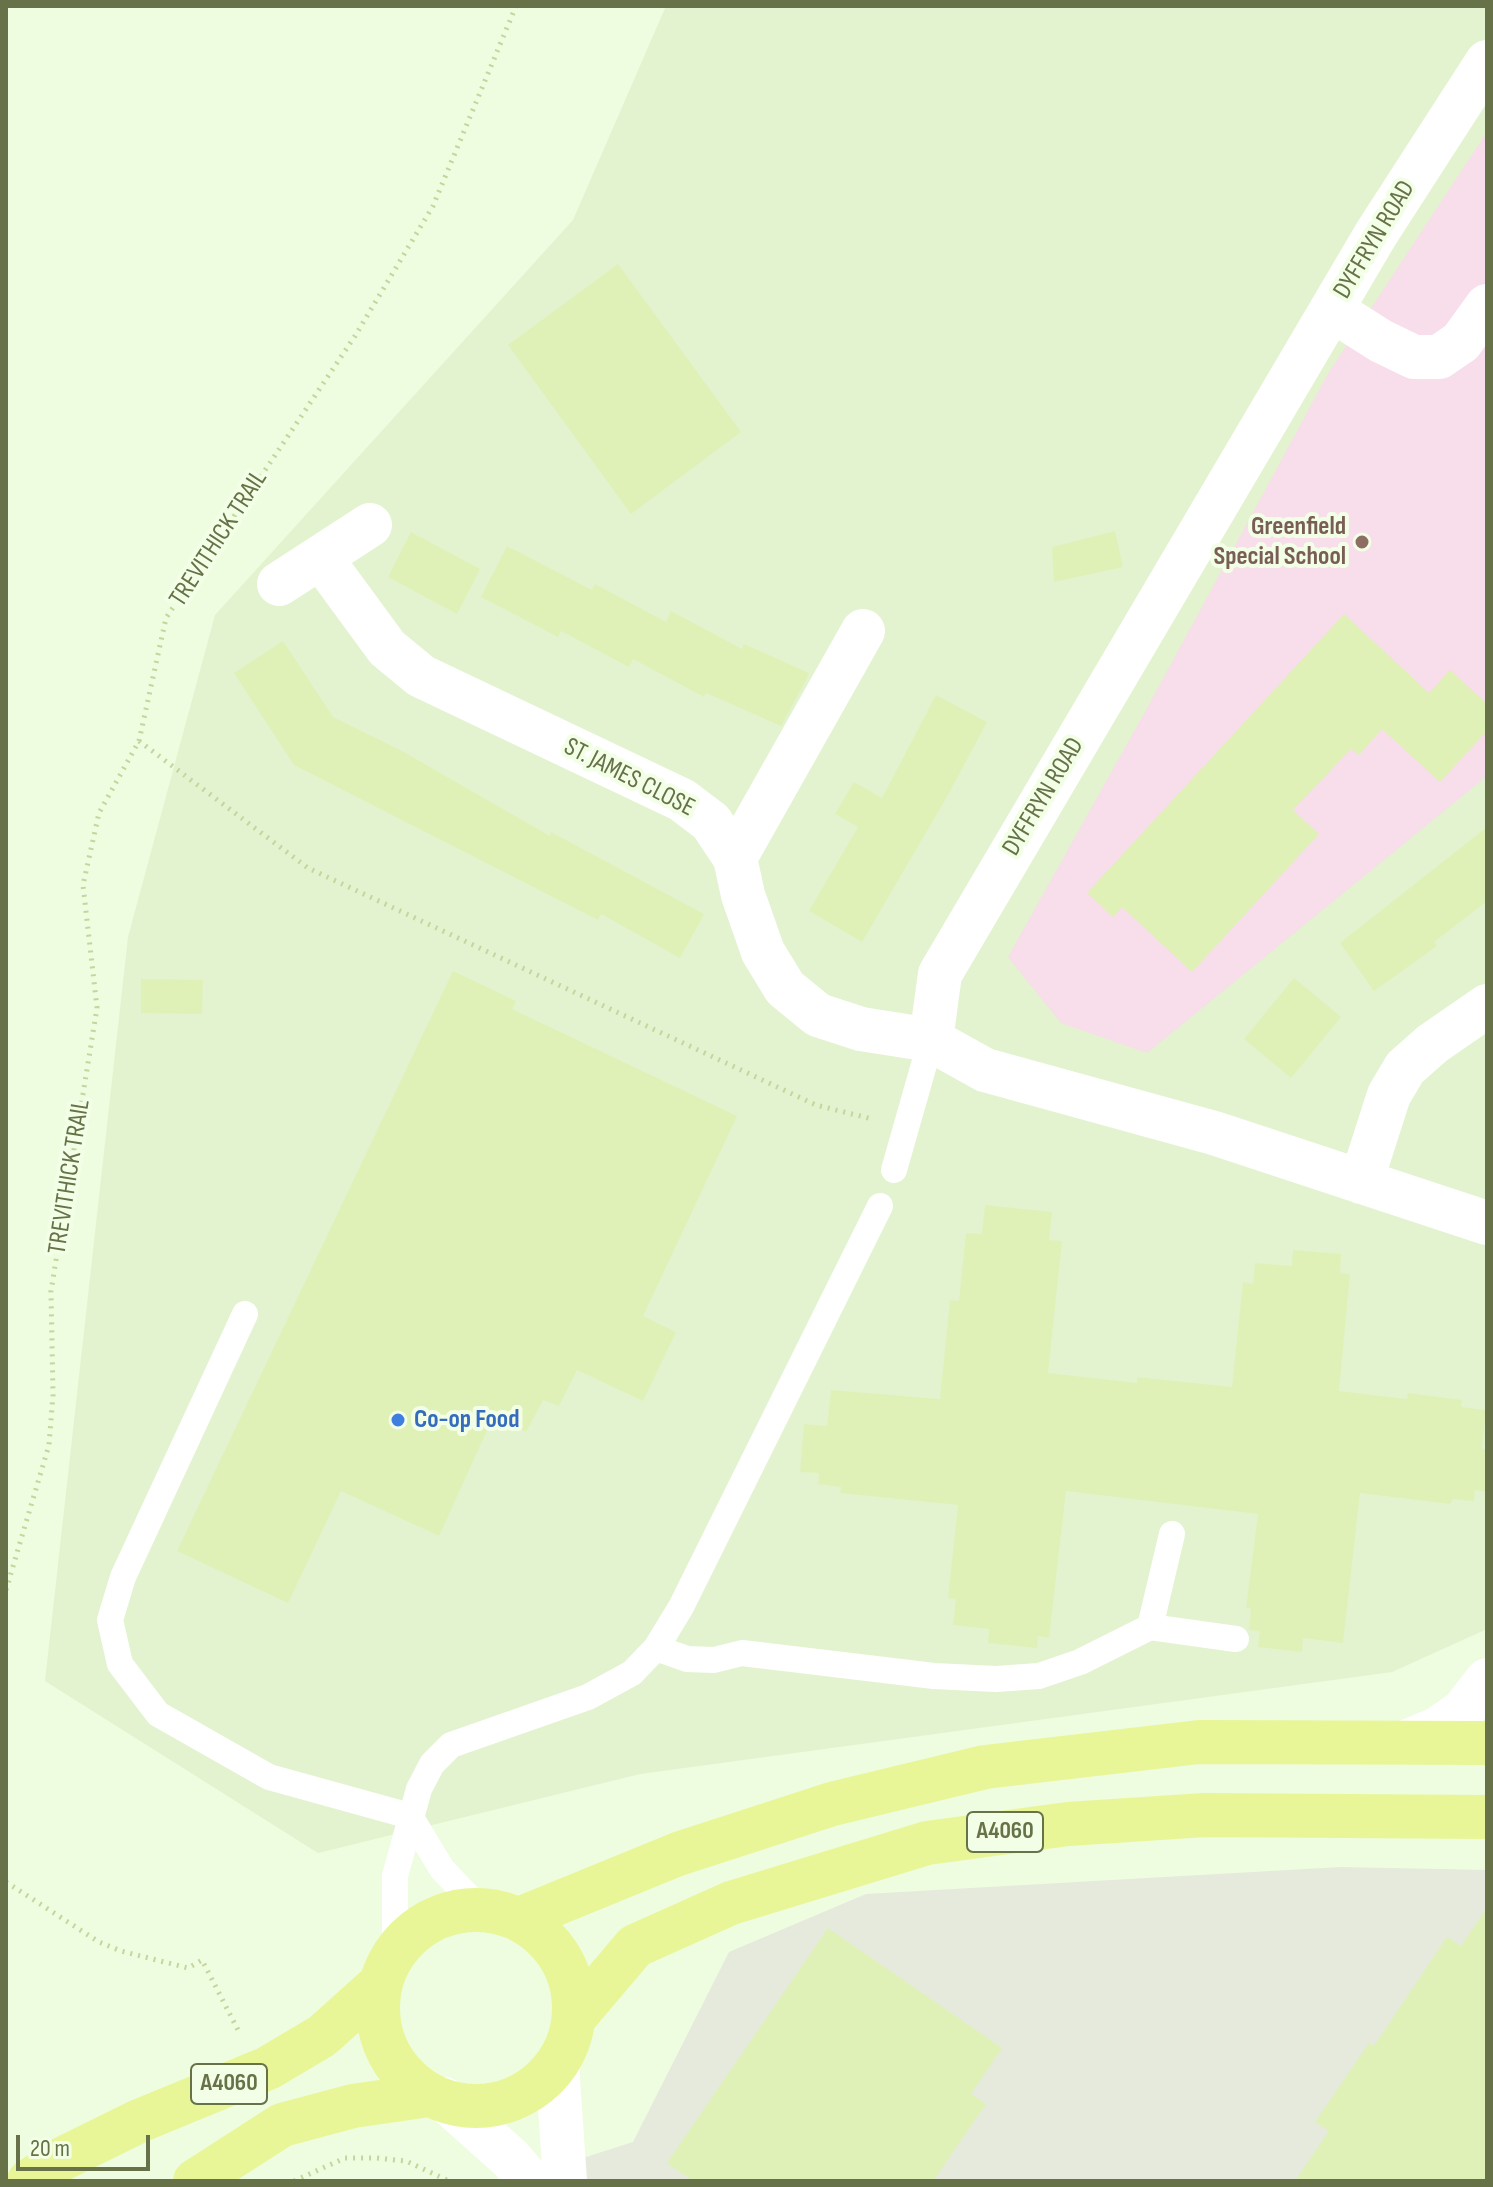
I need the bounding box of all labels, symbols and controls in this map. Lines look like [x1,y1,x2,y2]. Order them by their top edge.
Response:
street label: DYFFRYN ROAD [1328,175,1422,305]
street label: TREVITHICK TRAIL [163,465,275,613]
place label: Greenfield Special School [1213,511,1346,572]
marker: Greenfield Special School [1353,533,1371,551]
street label: ST. JAMES CLOSE [558,732,700,824]
street label: DYFFRYN ROAD [997,732,1091,862]
street label: TREVITHICK TRAIL [42,1097,98,1257]
place label: Co-op Food [414,1404,519,1436]
marker: Co-op Food [389,1411,407,1429]
road number: A4060 [967,1812,1043,1852]
road number: A4060 [191,2064,267,2104]
scale bar [20,2119,154,2169]
text: 20 m [30,2134,70,2163]

